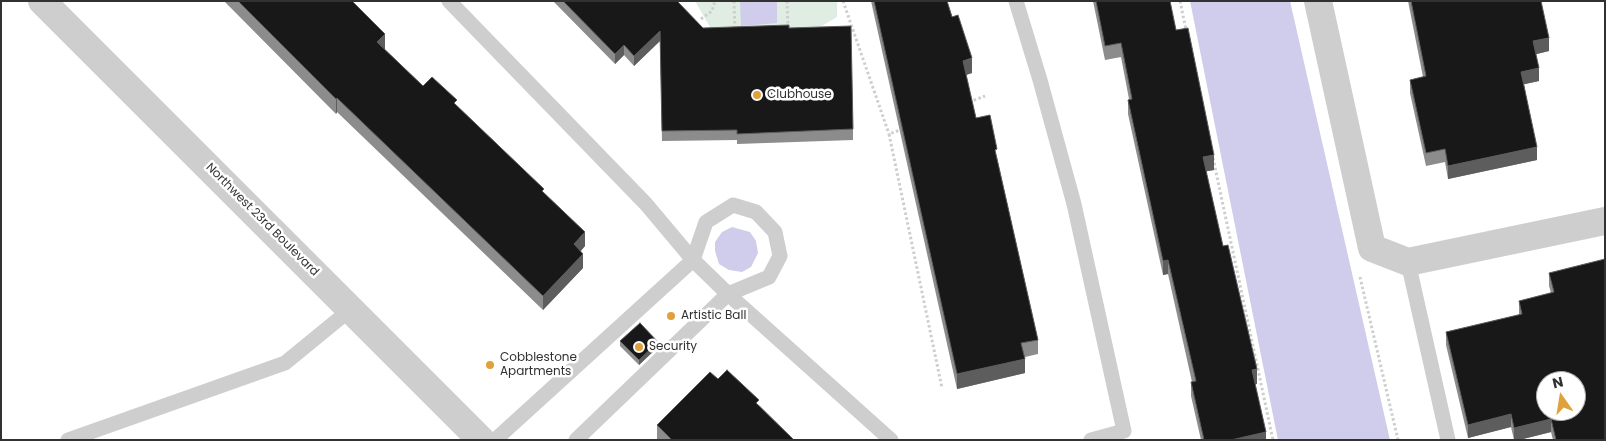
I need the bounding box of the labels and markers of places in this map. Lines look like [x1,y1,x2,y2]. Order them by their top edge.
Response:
place label: Clubhouse [767,88,832,102]
marker: Clubhouse [751,89,763,101]
place label: Artistic Ball [681,309,746,323]
marker: Artistic Ball [665,310,677,322]
place label: Security [649,340,697,354]
marker: Security [633,341,645,353]
place label: Cobblestone Apartments [500,351,577,379]
marker: Cobblestone Apartments [484,359,496,371]

